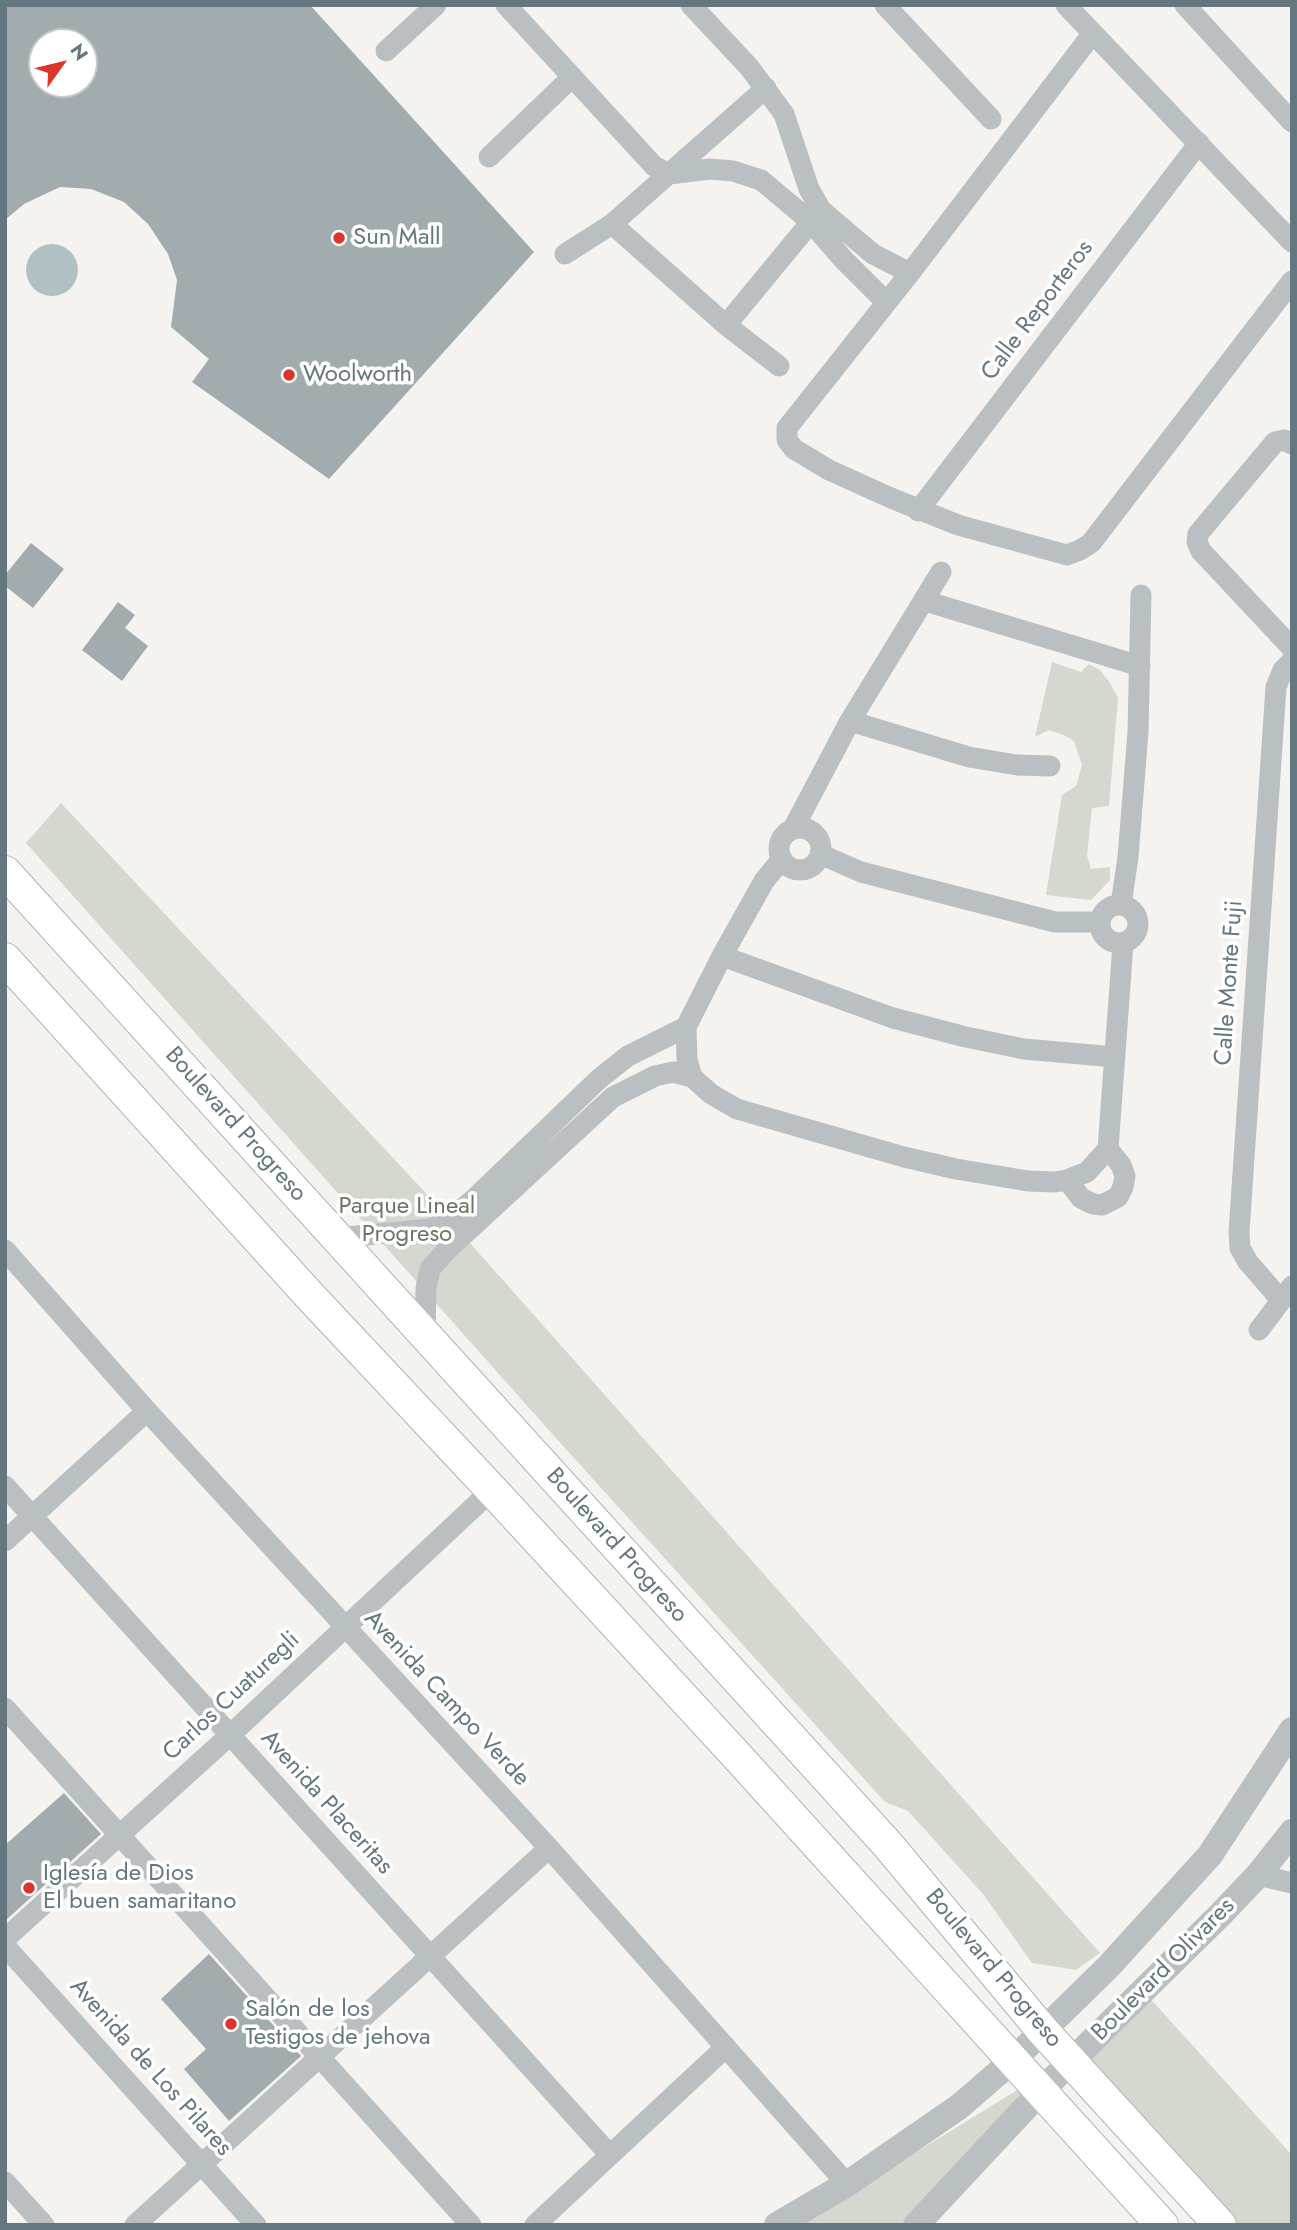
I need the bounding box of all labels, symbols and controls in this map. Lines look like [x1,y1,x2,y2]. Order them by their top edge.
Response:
north arrow [28,28,98,98]
text: N [64,38,95,66]
place label: Sun Mall [353,224,441,252]
marker: Sun Mall [331,230,347,246]
street label: Calle Reporteros [976,235,1100,387]
place label: Woolworth [303,361,412,389]
marker: Woolworth [281,367,297,383]
street label: Calle Monte Fuji [1210,899,1250,1067]
street label: Boulevard Progreso [158,1042,312,1208]
park label: Parque Lineal Progreso [339,1193,475,1249]
street label: Boulevard Progreso [539,1463,693,1629]
street label: Avenida Campo Verde [357,1605,535,1793]
street label: Carlos Cuaturegli [158,1626,306,1768]
street label: Avenida Placeritas [254,1725,398,1881]
place label: Iglesía de Dios El buen samaritano [43,1860,236,1916]
marker: Iglesía de Dios El buen samaritano [21,1880,37,1896]
street label: Boulevard Progreso [918,1884,1068,2054]
street label: Boulevard Olivares [1086,1892,1242,2048]
street label: Avenida de Los Pilares [63,1973,237,2163]
place label: Salón de los Testigos de jehova [245,1996,430,2052]
marker: Salón de los Testigos de jehova [223,2016,239,2032]

